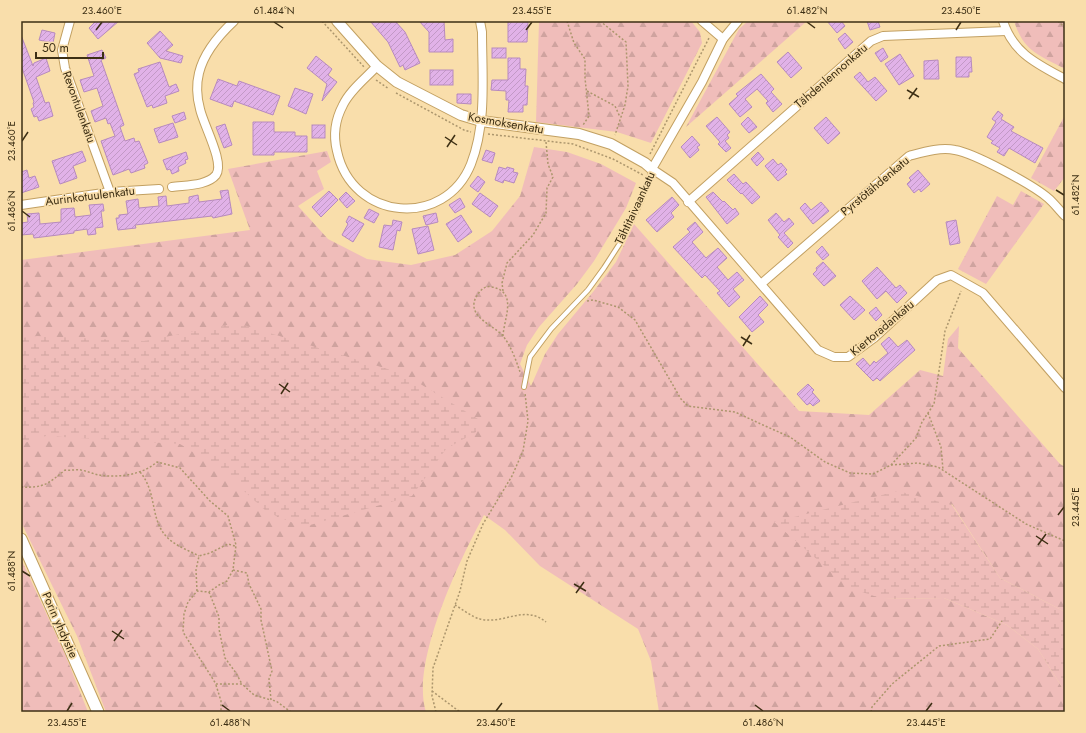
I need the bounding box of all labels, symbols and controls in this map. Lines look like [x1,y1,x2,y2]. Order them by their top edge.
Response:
text: 23.460°E [82,3,122,18]
text: 61.484°N [254,3,294,18]
text: 23.455°E [512,3,552,18]
text: 61.482°N [787,3,827,18]
text: 23.450°E [941,3,981,18]
scale bar [36,34,103,60]
text: 50 m [42,39,69,57]
street label: Tähdenlennonkatu [791,39,871,113]
street label: Revontulenkatu [58,69,100,145]
street label: Kosmoksenkatu [467,107,545,139]
text: 23.460°E [4,121,19,161]
street label: Pyrstötähdenkatu [837,152,913,220]
street label: Tähtitaivaankatu [610,168,660,248]
text: 61.482°N [1068,175,1083,215]
street label: Aurinkotuulenkatu [44,182,136,210]
text: 61.486°N [4,191,19,231]
street label: Kiertoradankatu [846,296,918,360]
text: 23.445°E [1068,487,1083,527]
text: 61.488°N [4,551,19,591]
street label: Porin yhdystie [37,589,83,661]
text: 23.455°E [47,715,87,730]
text: 61.488°N [210,715,250,730]
text: 23.450°E [476,715,516,730]
text: 61.486°N [743,715,783,730]
text: 23.445°E [906,715,946,730]

